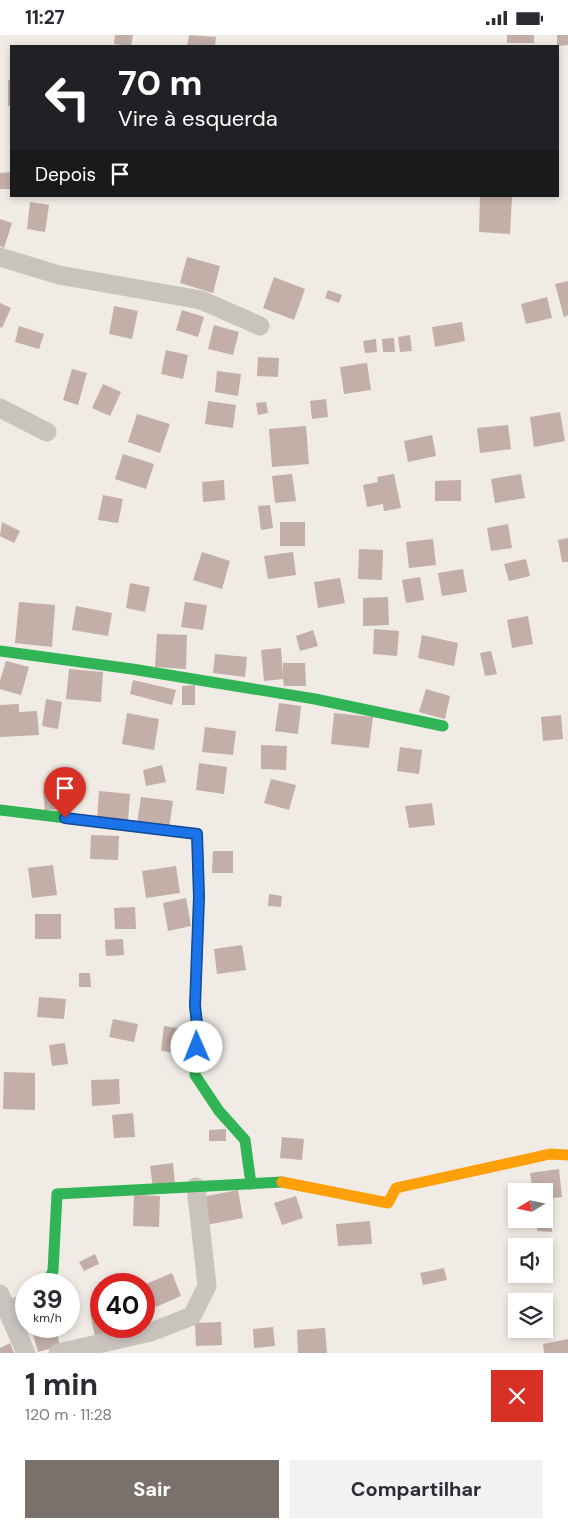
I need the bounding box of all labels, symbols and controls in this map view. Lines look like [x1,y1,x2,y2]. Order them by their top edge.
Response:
text: 11:27 [25,5,65,30]
text: 70 m [118,60,202,106]
icon: left [35,65,100,130]
text: Vire à esquerda [118,104,278,133]
icon: arrive [106,160,134,188]
text: Depois [35,162,96,187]
pin [44,767,86,818]
icon: arrive [51,774,79,802]
position arrow [170,1020,222,1072]
north arrow [508,1183,552,1227]
map controls [508,1183,553,1338]
button: sound [508,1238,553,1283]
speed limit sign: 40 [90,1273,155,1338]
text: 39 [32,1283,63,1316]
button: layers [508,1293,553,1338]
text: km/h [33,1310,62,1326]
text: 1 min [25,1365,98,1404]
button: close [491,1370,543,1422]
text: 120 m · 11:28 [25,1404,112,1425]
button: Sair [25,1460,279,1518]
button: Compartilhar [289,1460,543,1518]

